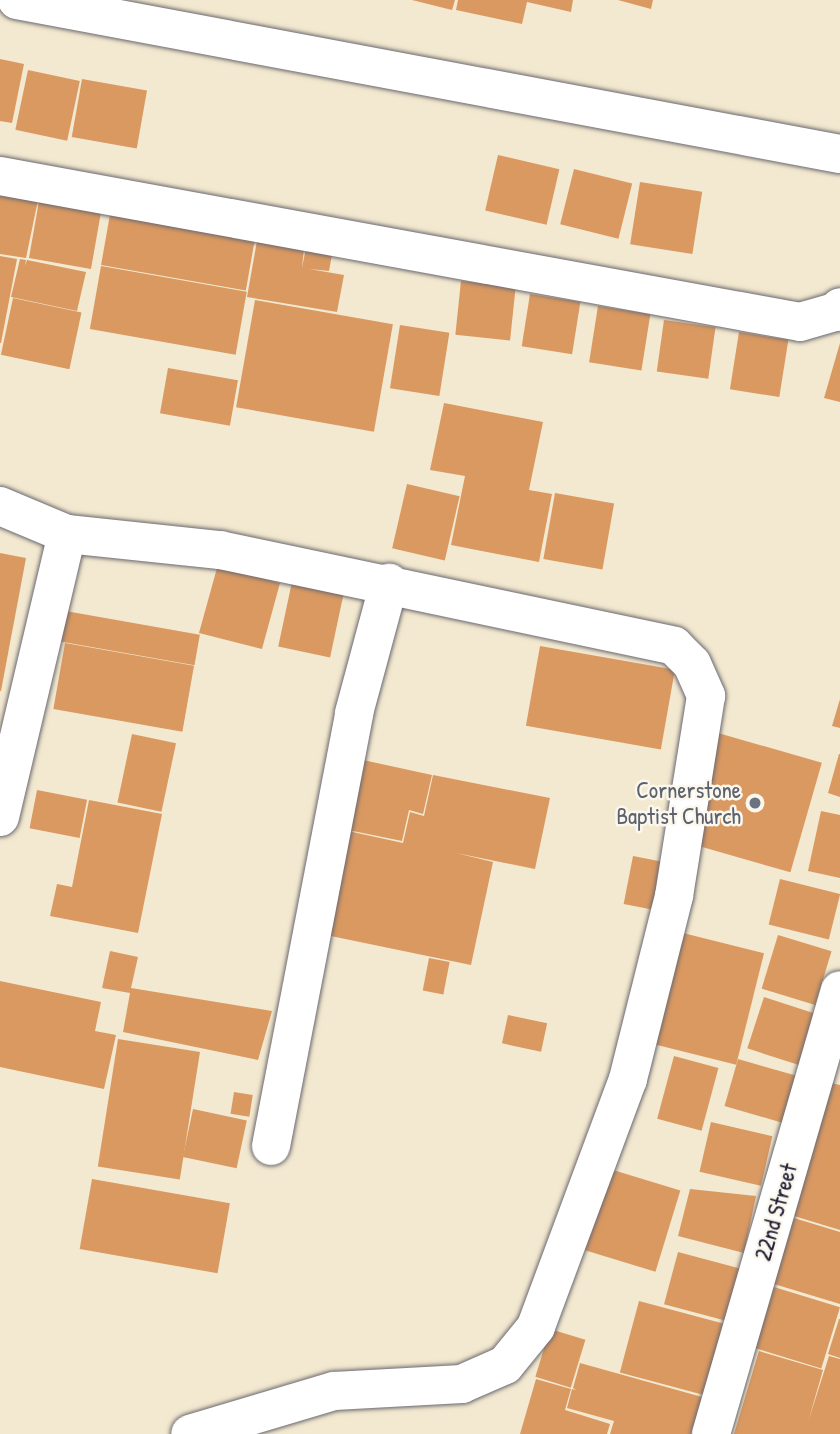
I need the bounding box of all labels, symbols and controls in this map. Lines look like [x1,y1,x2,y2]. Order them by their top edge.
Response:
place label: Cornerstone Baptist Church [616,776,741,830]
marker: Cornerstone Baptist Church [747,795,763,811]
street label: 22nd Street [749,1160,803,1264]

